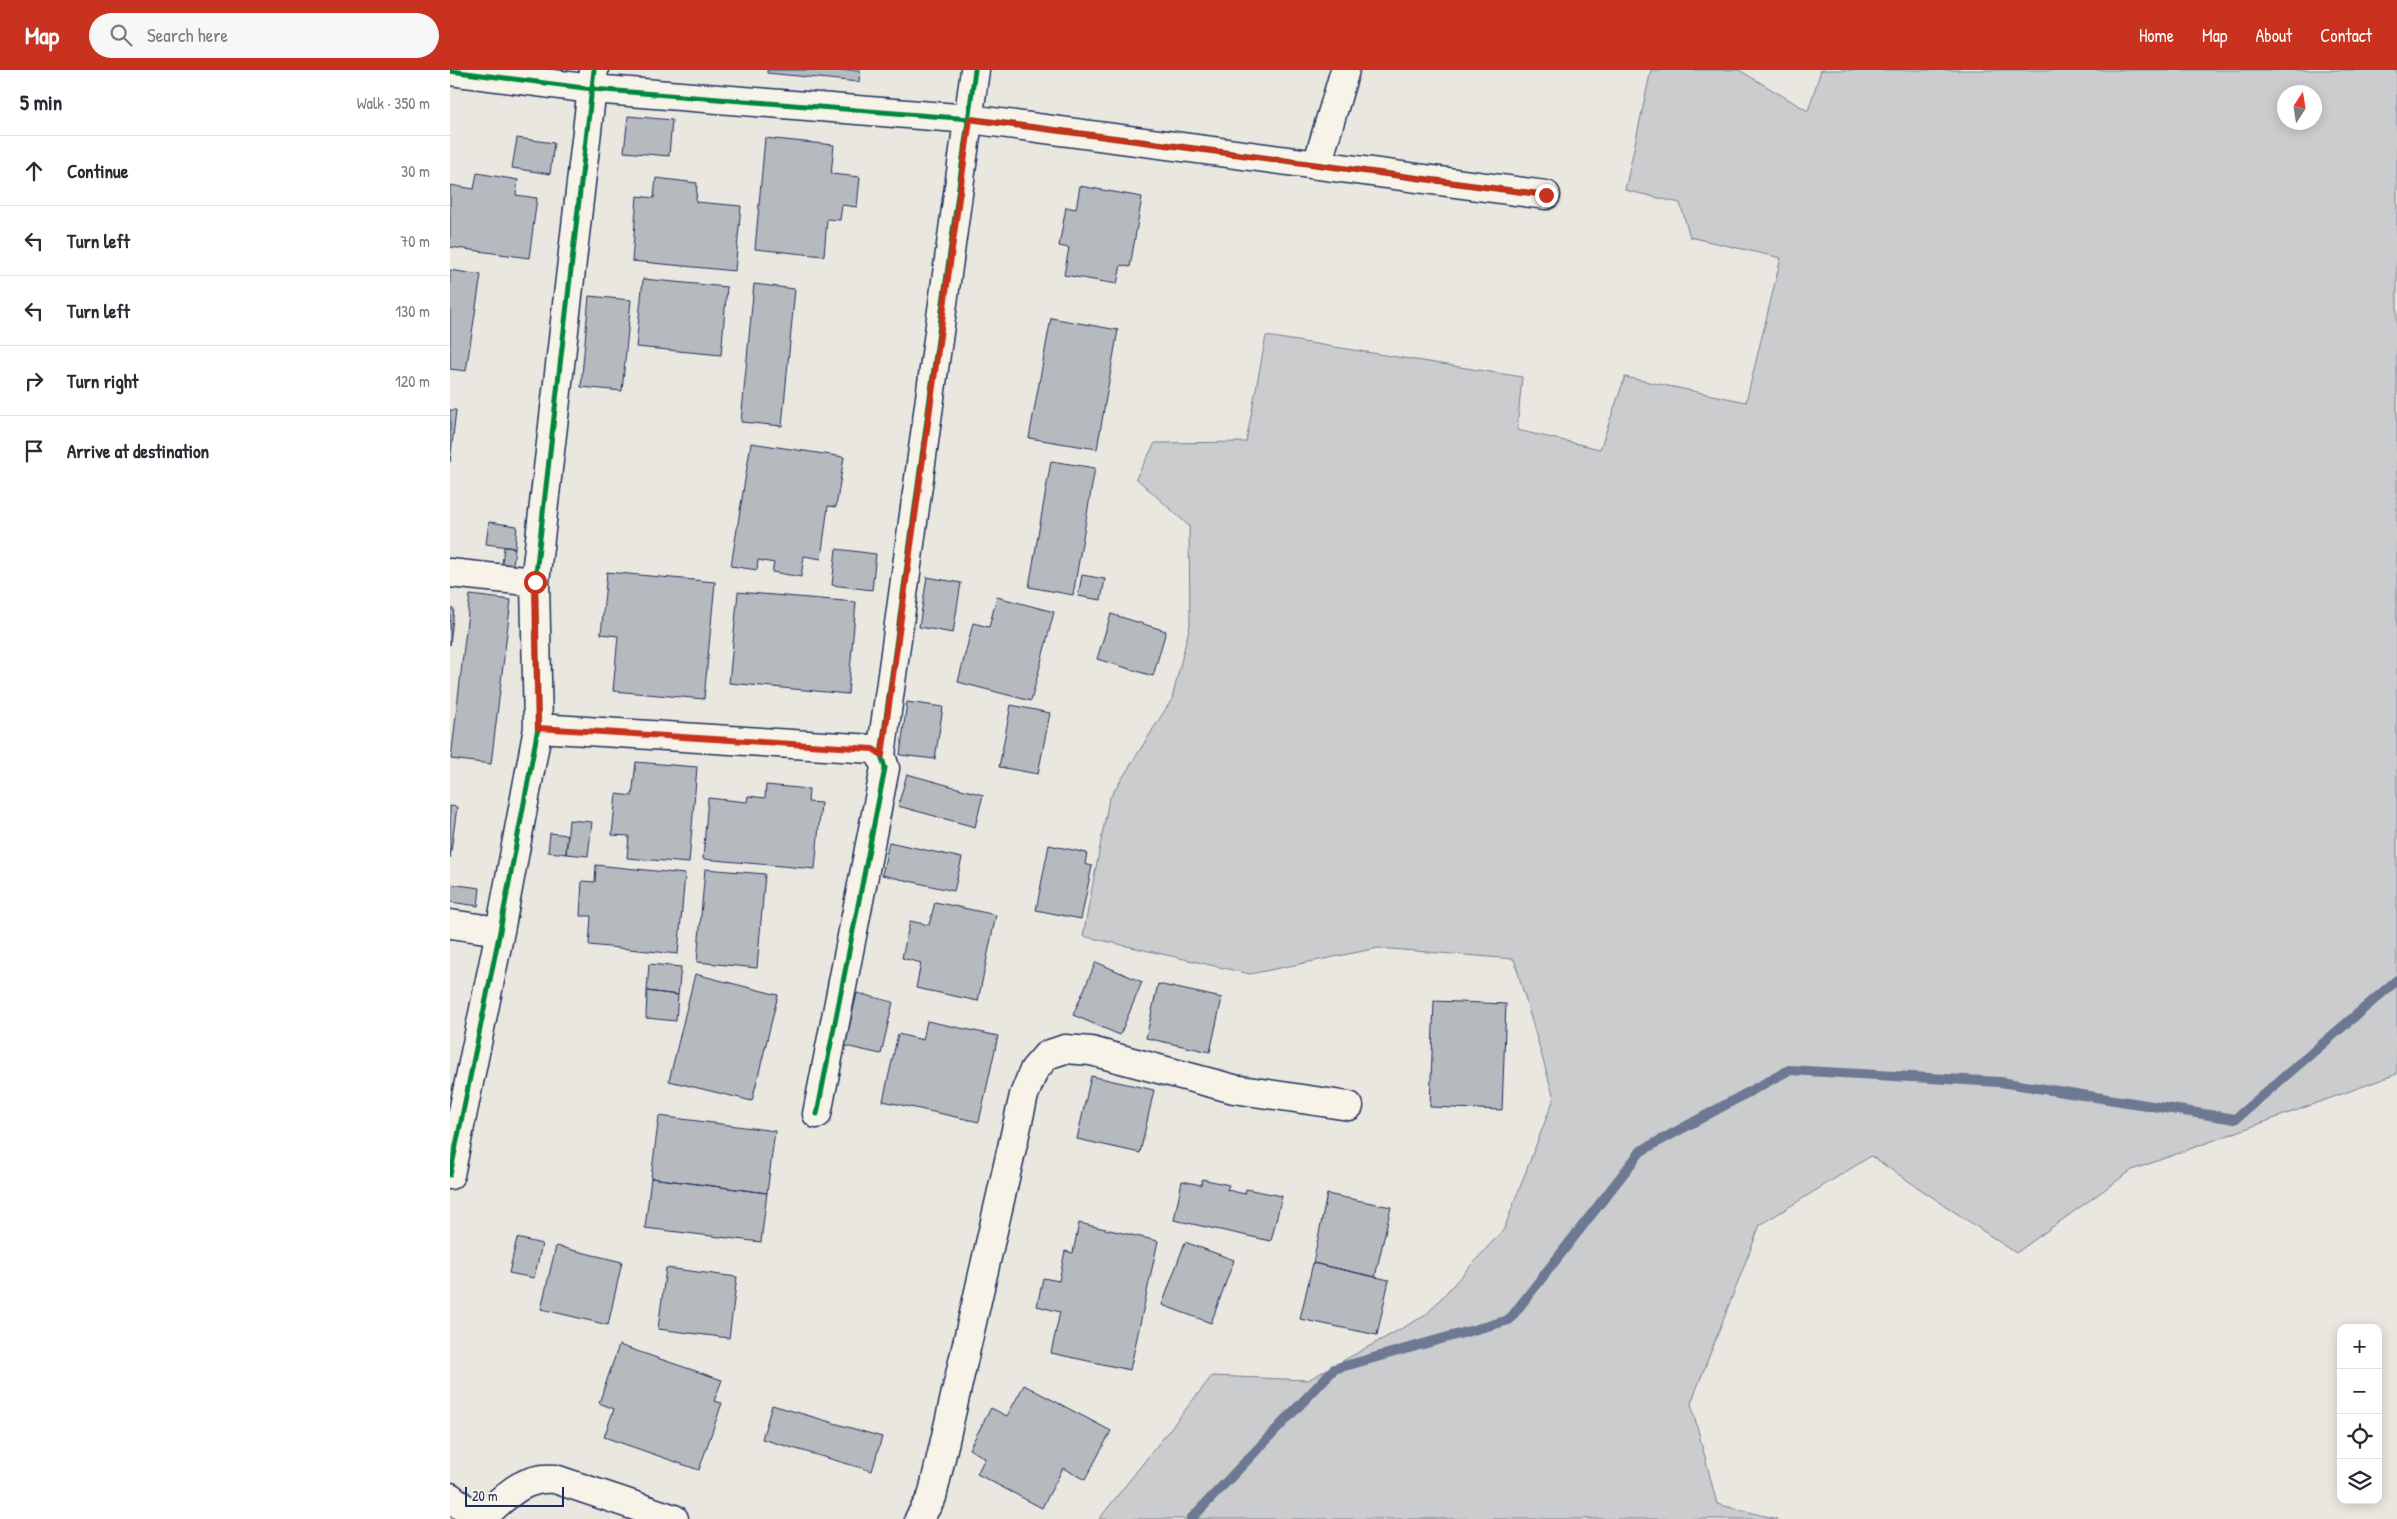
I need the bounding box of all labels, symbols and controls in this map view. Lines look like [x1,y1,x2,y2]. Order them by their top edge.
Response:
search box [89,13,439,58]
text: Map [25,19,59,51]
icon: search [107,21,135,49]
text: Search here [147,22,228,48]
text: Home [2139,23,2174,48]
text: Map [2202,23,2227,48]
text: About [2255,23,2292,48]
text: Contact [2320,23,2372,48]
north arrow [2277,85,2322,130]
text: 5 min [20,88,62,117]
text: Walk · 350 m [357,92,430,114]
icon: ahead [20,157,48,185]
text: Continue [67,158,128,184]
text: 30 m [401,160,430,182]
route end [1535,184,1558,207]
icon: left [20,227,48,255]
text: Turn left [67,228,130,254]
text: 70 m [400,230,430,252]
icon: left [20,297,48,325]
text: Turn left [67,298,130,324]
text: 130 m [395,300,430,322]
icon: right [20,367,48,395]
text: Turn right [67,368,138,394]
text: 120 m [395,370,430,392]
icon: arrive [20,437,48,465]
text: Arrive at destination [67,438,209,464]
route start [524,571,547,594]
map controls [2337,1324,2382,1504]
button: + [2337,1324,2382,1369]
button: − [2337,1369,2382,1414]
button: locate [2337,1414,2382,1459]
button: layers [2337,1459,2382,1504]
scale bar [465,1484,564,1507]
text: 20 m [472,1486,498,1505]

